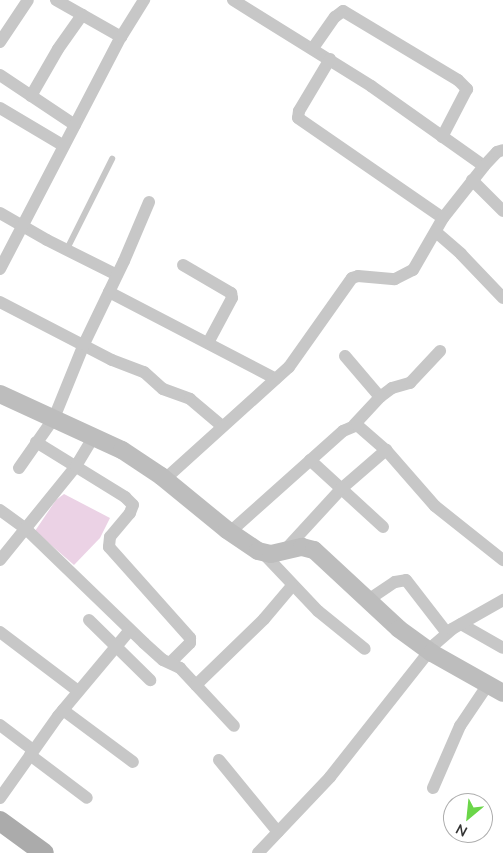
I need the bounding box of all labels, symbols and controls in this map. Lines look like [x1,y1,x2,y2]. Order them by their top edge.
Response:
north arrow [443,793,493,843]
text: N [453,820,470,841]

